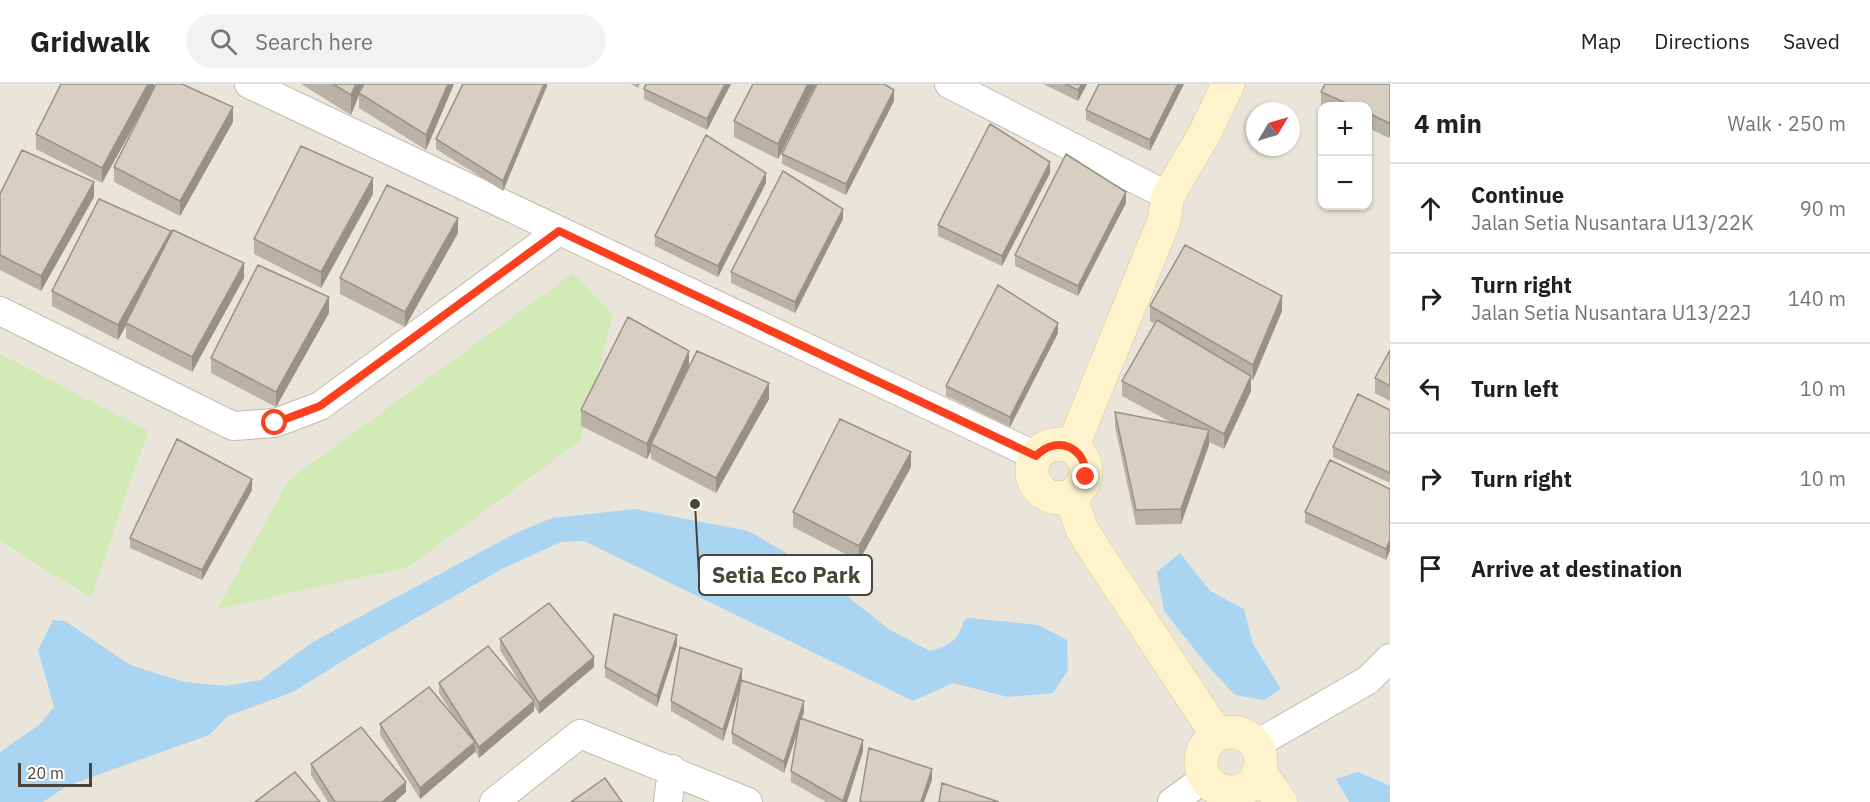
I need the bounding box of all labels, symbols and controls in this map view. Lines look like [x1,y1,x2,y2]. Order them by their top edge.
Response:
search box [186,14,606,68]
text: Gridwalk [30,23,150,60]
icon: search [207,25,240,58]
text: Search here [255,27,373,56]
text: Map [1581,27,1621,55]
text: Directions [1654,27,1750,55]
text: Saved [1783,27,1840,55]
north arrow [1246,102,1300,156]
map controls [1318,102,1372,210]
button: + [1318,102,1372,156]
text: 4 min [1414,106,1482,140]
text: Walk · 250 m [1728,110,1846,137]
button: − [1318,156,1372,210]
text: Continue [1471,180,1564,209]
icon: ahead [1414,192,1447,225]
text: 90 m [1800,195,1846,222]
text: Jalan Setia Nusantara U13/22K [1471,209,1754,236]
text: Turn right [1471,270,1572,299]
icon: right [1414,282,1447,315]
text: 140 m [1788,285,1846,312]
text: Jalan Setia Nusantara U13/22J [1471,299,1751,326]
icon: left [1414,372,1447,405]
text: Turn left [1471,374,1559,403]
text: 10 m [1800,375,1846,402]
route start [261,409,287,435]
icon: right [1414,462,1447,495]
route end [1072,463,1098,489]
text: Turn right [1471,464,1572,493]
text: 10 m [1800,465,1846,492]
icon: arrive [1414,552,1447,585]
text: Arrive at destination [1471,554,1682,583]
callout: Setia Eco Park [699,555,872,595]
text: Setia Eco Park [712,560,861,589]
scale bar [18,760,92,788]
text: 20 m [27,763,64,783]

